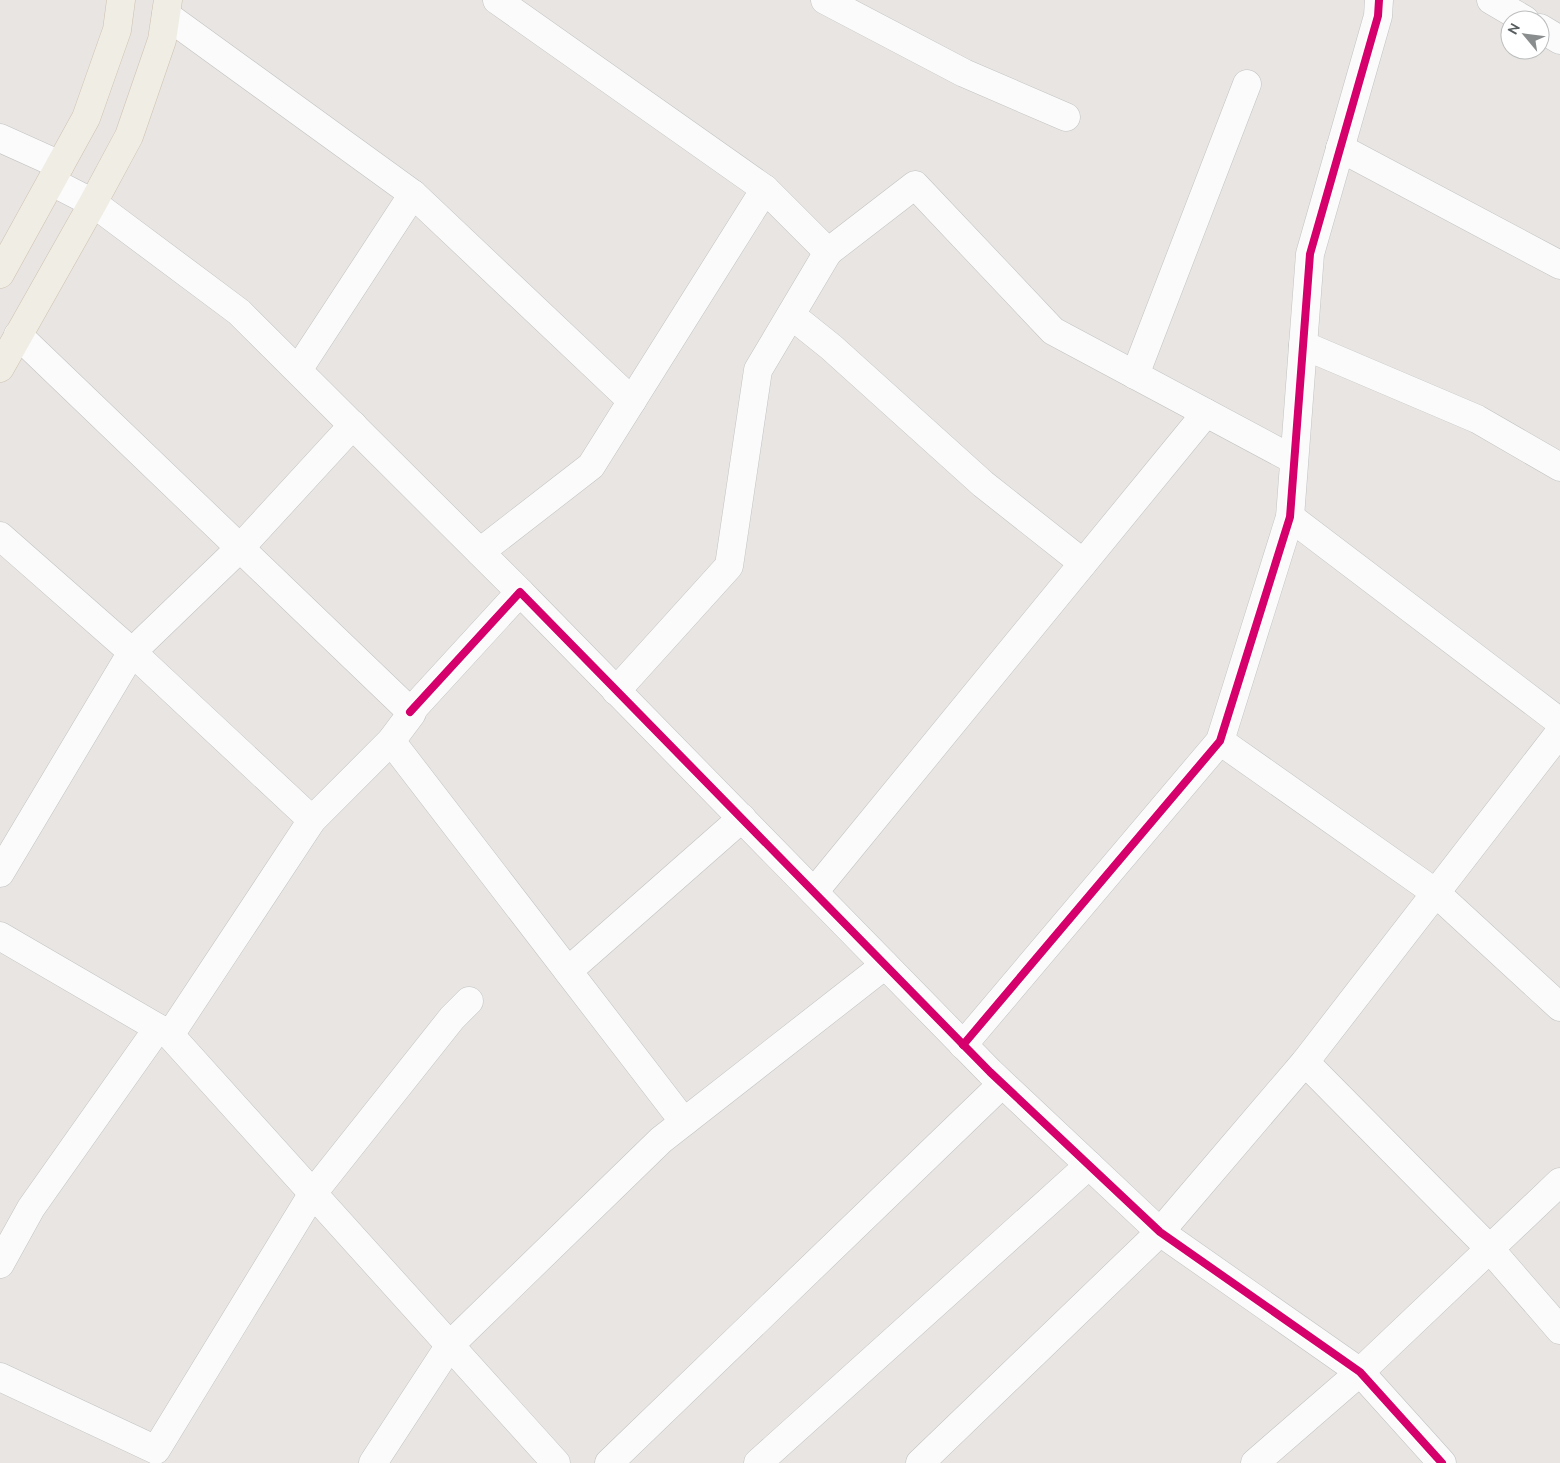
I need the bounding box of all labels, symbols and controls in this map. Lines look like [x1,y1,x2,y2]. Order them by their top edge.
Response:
north arrow [1500,10,1550,60]
text: N [1504,20,1523,37]

